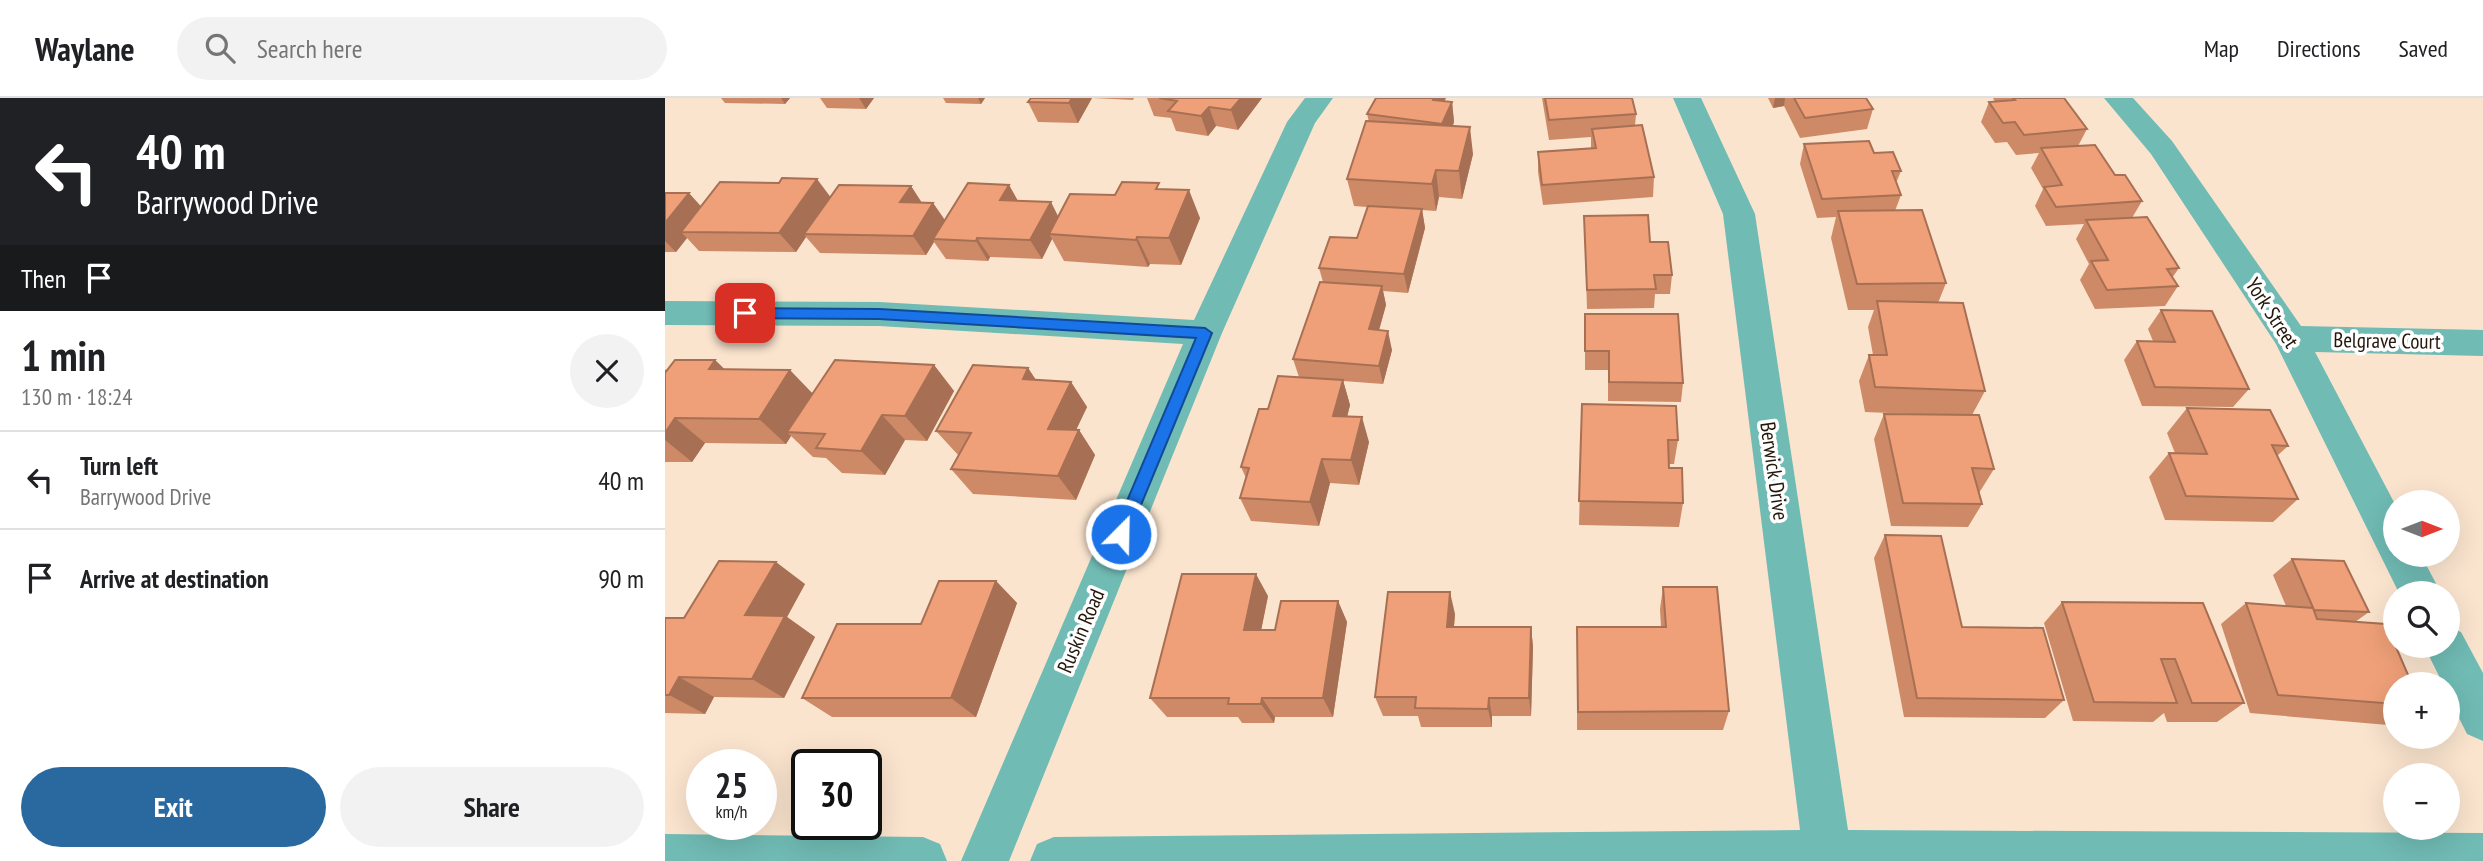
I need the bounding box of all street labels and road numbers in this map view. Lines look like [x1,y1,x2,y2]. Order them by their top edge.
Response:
street label: York Street [2240,272,2305,353]
street label: Belgrave Court [2333,326,2441,355]
street label: Berwick Drive [1754,420,1795,522]
street label: Ruskin Road [1051,585,1110,677]

